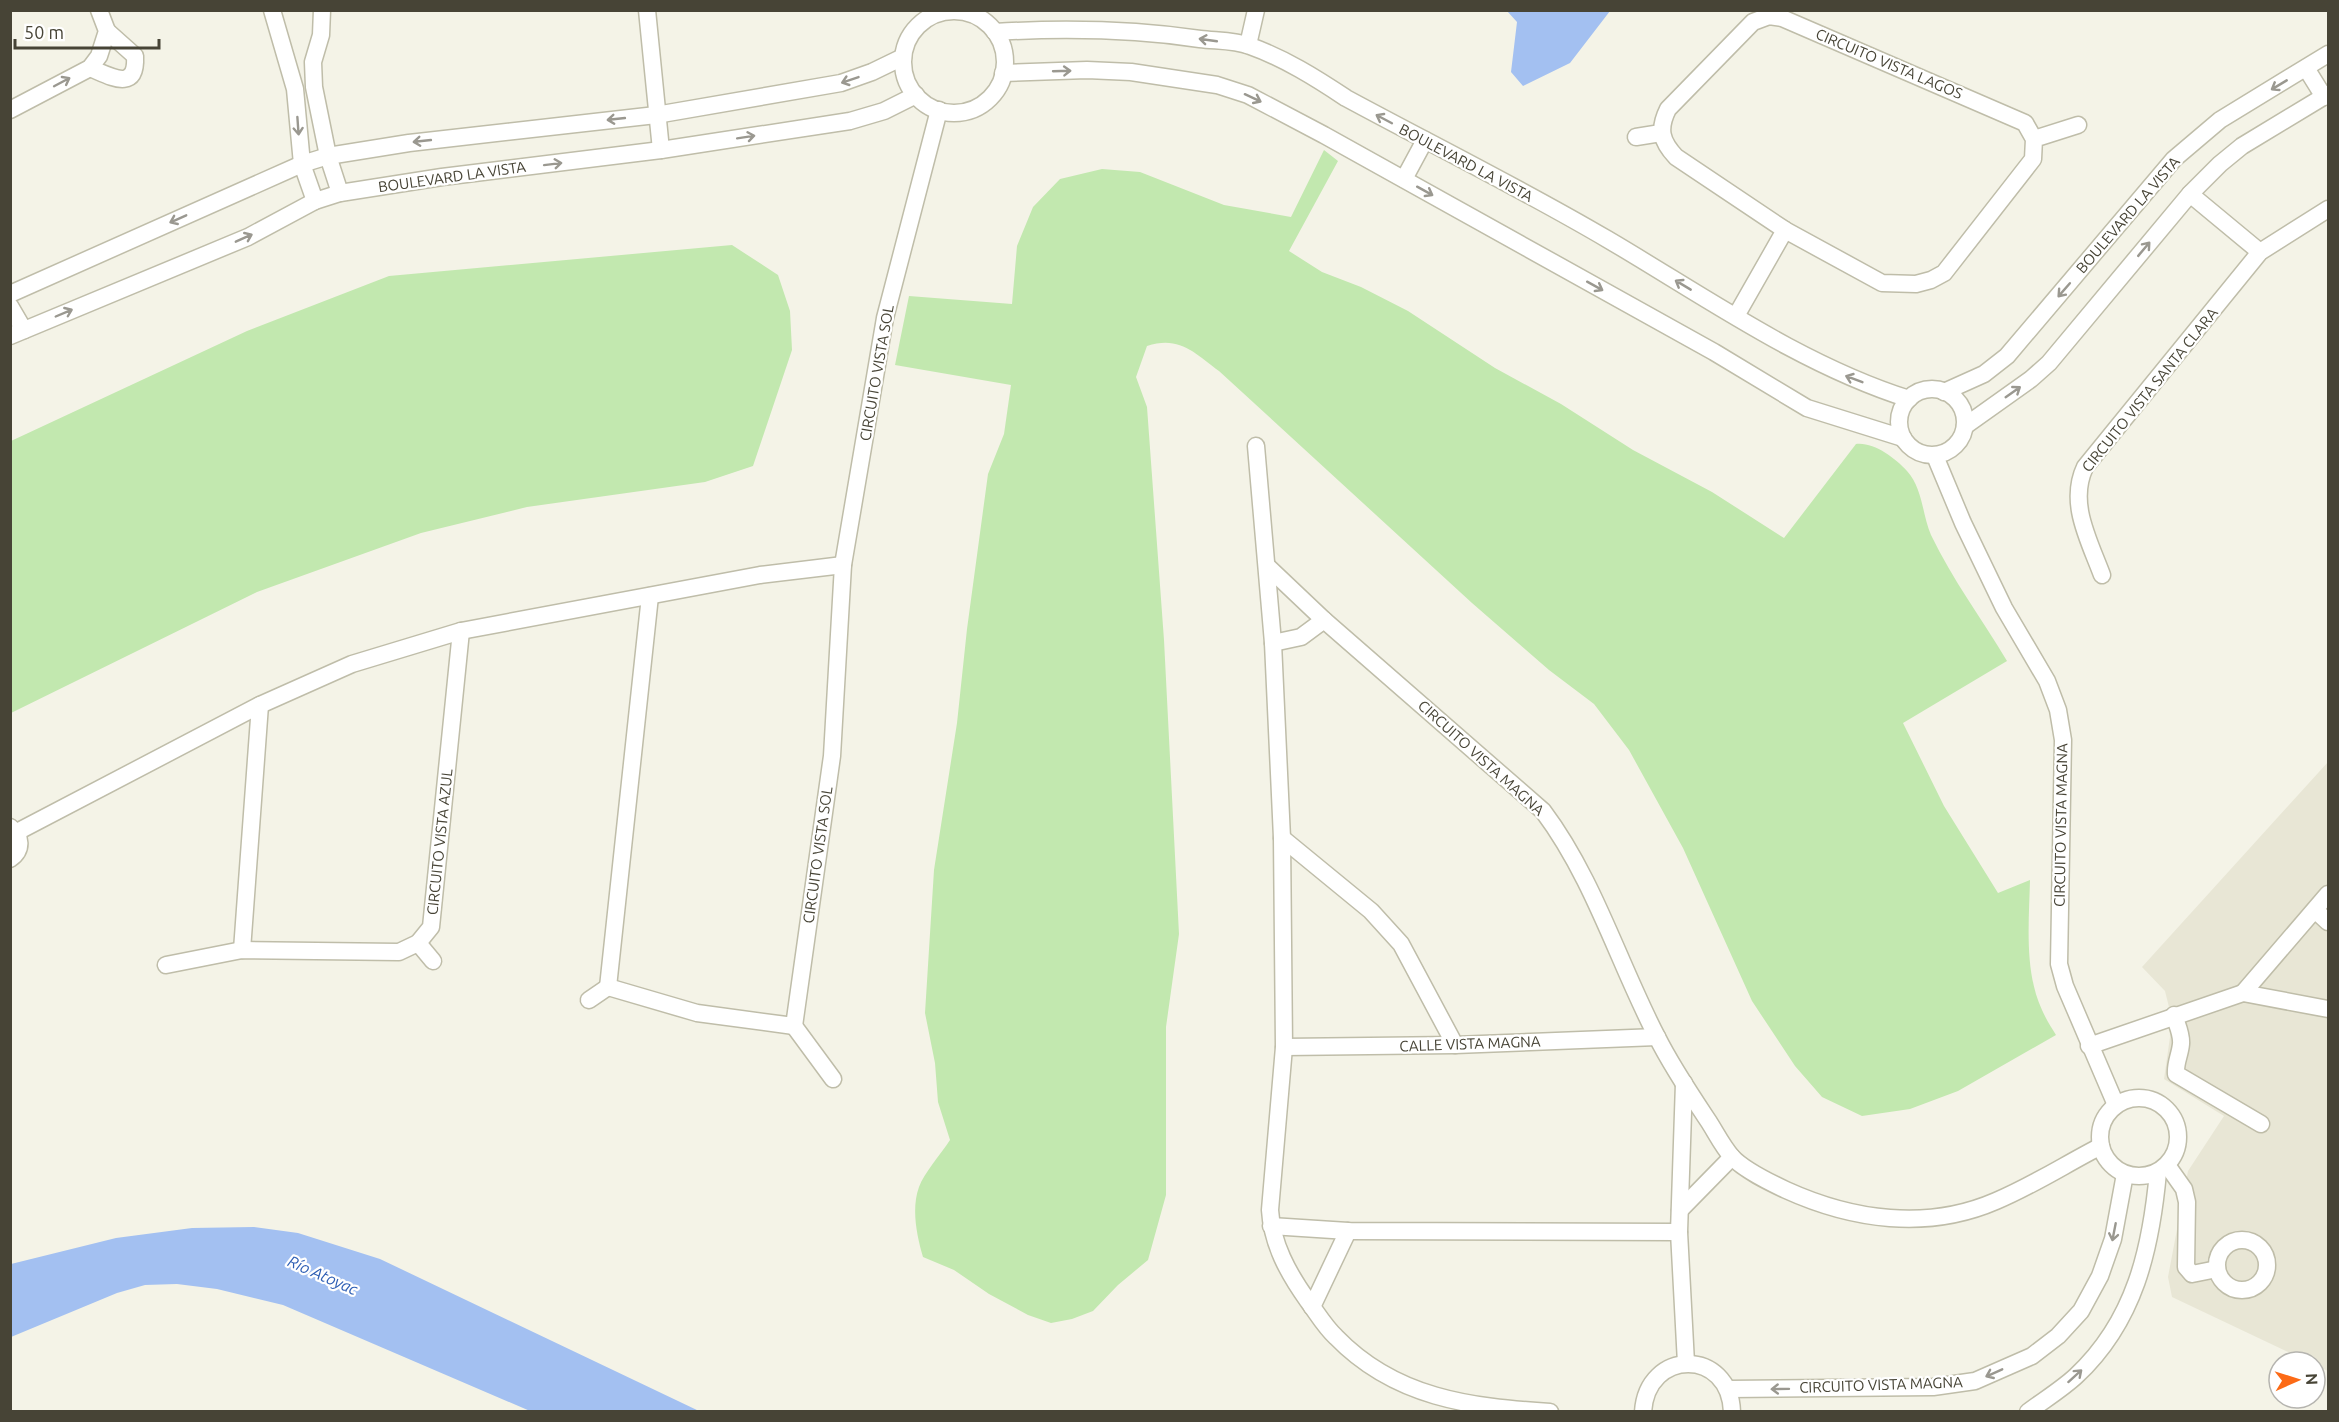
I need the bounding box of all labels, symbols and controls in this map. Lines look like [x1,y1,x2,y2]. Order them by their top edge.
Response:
scale bar [15,12,159,50]
text: 50 m [24,22,64,42]
street label: CIRCUITO VISTA LAGOS [1813,25,1965,102]
one-way arrow [1199,34,1219,45]
one-way arrow [1051,65,1071,77]
one-way arrow [841,75,860,86]
one-way arrow [53,76,71,87]
one-way arrow [2271,79,2288,91]
one-way arrow [1244,93,1262,105]
one-way arrow [1376,113,1394,124]
one-way arrow [607,114,627,125]
one-way arrow [292,116,303,136]
street label: BOULEVARD LA VISTA [1396,120,1536,205]
one-way arrow [736,132,755,143]
one-way arrow [413,136,433,147]
street label: BOULEVARD LA VISTA [2072,153,2183,276]
street label: BOULEVARD LA VISTA [377,158,527,195]
one-way arrow [542,158,562,169]
one-way arrow [1416,185,1433,197]
one-way arrow [170,214,188,225]
one-way arrow [235,231,253,243]
one-way arrow [2137,242,2151,257]
one-way arrow [1675,278,1692,290]
one-way arrow [1586,280,1603,292]
one-way arrow [2057,282,2071,297]
street label: CIRCUITO VISTA SOL [856,303,897,442]
street label: CIRCUITO VISTA SANTA CLARA [2078,304,2221,475]
one-way arrow [55,307,73,318]
one-way arrow [1845,373,1863,384]
one-way arrow [2004,386,2020,398]
street label: CIRCUITO VISTA MAGNA [1415,697,1548,819]
street label: CIRCUITO VISTA MAGNA [2051,743,2070,907]
street label: CIRCUITO VISTA AZUL [423,768,456,916]
street label: CIRCUITO VISTA SOL [800,785,836,924]
street label: CALLE VISTA MAGNA [1399,1033,1541,1054]
one-way arrow [2108,1221,2119,1241]
water label: Río Atoyac [285,1252,361,1299]
north arrow [2267,1350,2327,1410]
one-way arrow [1985,1368,2004,1379]
one-way arrow [2067,1369,2082,1383]
street label: CIRCUITO VISTA MAGNA [1799,1373,1963,1396]
text: N [2303,1373,2321,1386]
one-way arrow [1771,1383,1791,1394]

